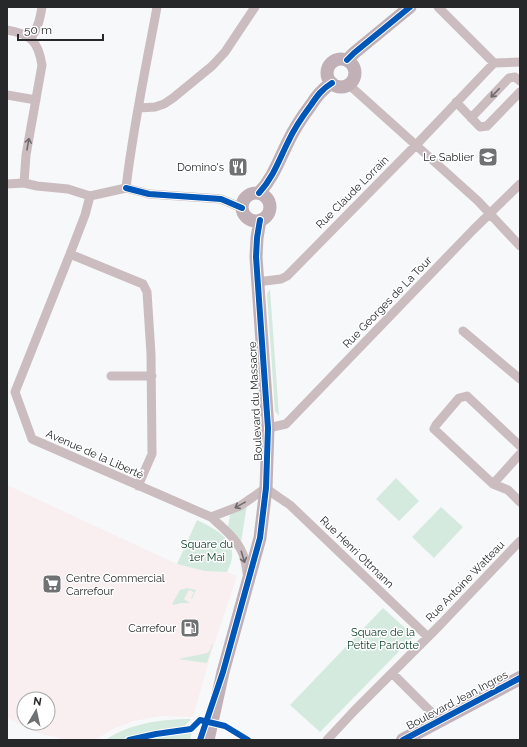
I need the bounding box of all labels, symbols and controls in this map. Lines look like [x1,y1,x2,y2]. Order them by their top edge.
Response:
scale bar [18,16,103,42]
text: 50 m [24,23,52,37]
one-way arrow [490,88,499,98]
one-way arrow [24,138,32,151]
school or university icon: Le Sablier [477,146,499,168]
place label: Le Sablier [423,151,474,164]
street label: Rue Claude Lorrain [313,153,391,231]
restaurant icon: Domino's [227,156,249,178]
place label: Domino's [177,161,224,174]
street label: Rue Georges de La Tour [340,254,435,351]
street label: Boulevard du Massacre [246,341,265,461]
street label: Avenue de la Liberté [44,427,146,482]
one-way arrow [234,502,246,510]
street label: Rue Henri Ottmann [317,514,396,591]
park label: Square du 1er Mai [181,538,233,564]
street label: Rue Antoine Watteau [423,538,507,624]
one-way arrow [240,550,247,563]
place label: Centre Commercial Carrefour [66,572,165,598]
supermarket icon: Centre Commercial Carrefour [41,573,63,595]
fuel station icon: Carrefour [179,617,201,639]
place label: Carrefour [128,622,176,635]
park label: Square de la Petite Parlotte [347,626,419,652]
street label: Boulevard Jean Ingres [404,668,510,733]
north arrow [16,691,56,731]
text: N [32,695,43,709]

